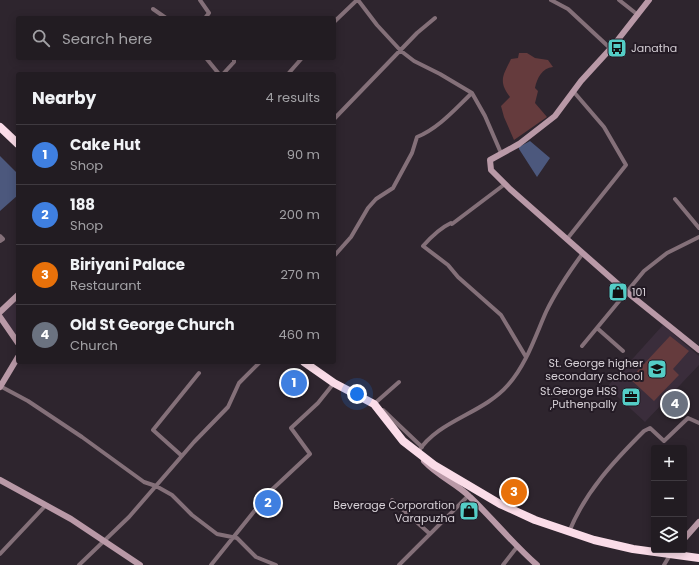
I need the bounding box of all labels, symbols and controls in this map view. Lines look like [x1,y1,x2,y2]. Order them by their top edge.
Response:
search box [16,16,336,60]
icon: search [30,27,52,49]
text: Search here [62,28,152,49]
bus stop icon: Janatha [606,37,628,59]
place label: Janatha [631,40,677,56]
text: Nearby [32,86,96,110]
text: 4 results [266,88,320,107]
text: Cake Hut [70,134,140,155]
text: 1 [43,145,47,164]
text: 90 m [287,145,320,164]
text: Shop [70,156,103,175]
text: 188 [70,194,95,215]
text: 2 [41,205,49,224]
text: 200 m [279,205,320,224]
text: Shop [70,216,103,235]
text: Biriyani Palace [70,254,185,275]
text: 3 [41,265,49,284]
text: 270 m [280,265,320,284]
text: Restaurant [70,276,141,295]
shop icon: 101 [607,281,629,303]
place label: 101 [632,284,646,300]
text: Old St George Church [70,314,235,335]
text: 4 [41,325,49,344]
text: 460 m [279,325,320,344]
text: Church [70,336,118,355]
place label: St. George higher secondary school [545,355,643,384]
school or university icon: St. George higher secondary school [646,358,668,380]
pin: 1 [281,368,307,398]
place label: St.George HSS ,Puthenpally [540,383,618,412]
your location [347,384,367,404]
office icon: St.George HSS ,Puthenpally [620,386,642,408]
pin: 4 [662,389,688,419]
map controls [651,445,687,553]
button: + [651,445,687,481]
pin: 3 [501,477,527,507]
button: − [651,481,687,517]
pin: 2 [255,488,281,518]
place label: Beverage Corporation Varapuzha [333,497,455,526]
shop icon: Beverage Corporation Varapuzha [458,500,480,522]
button: layers [651,517,687,553]

